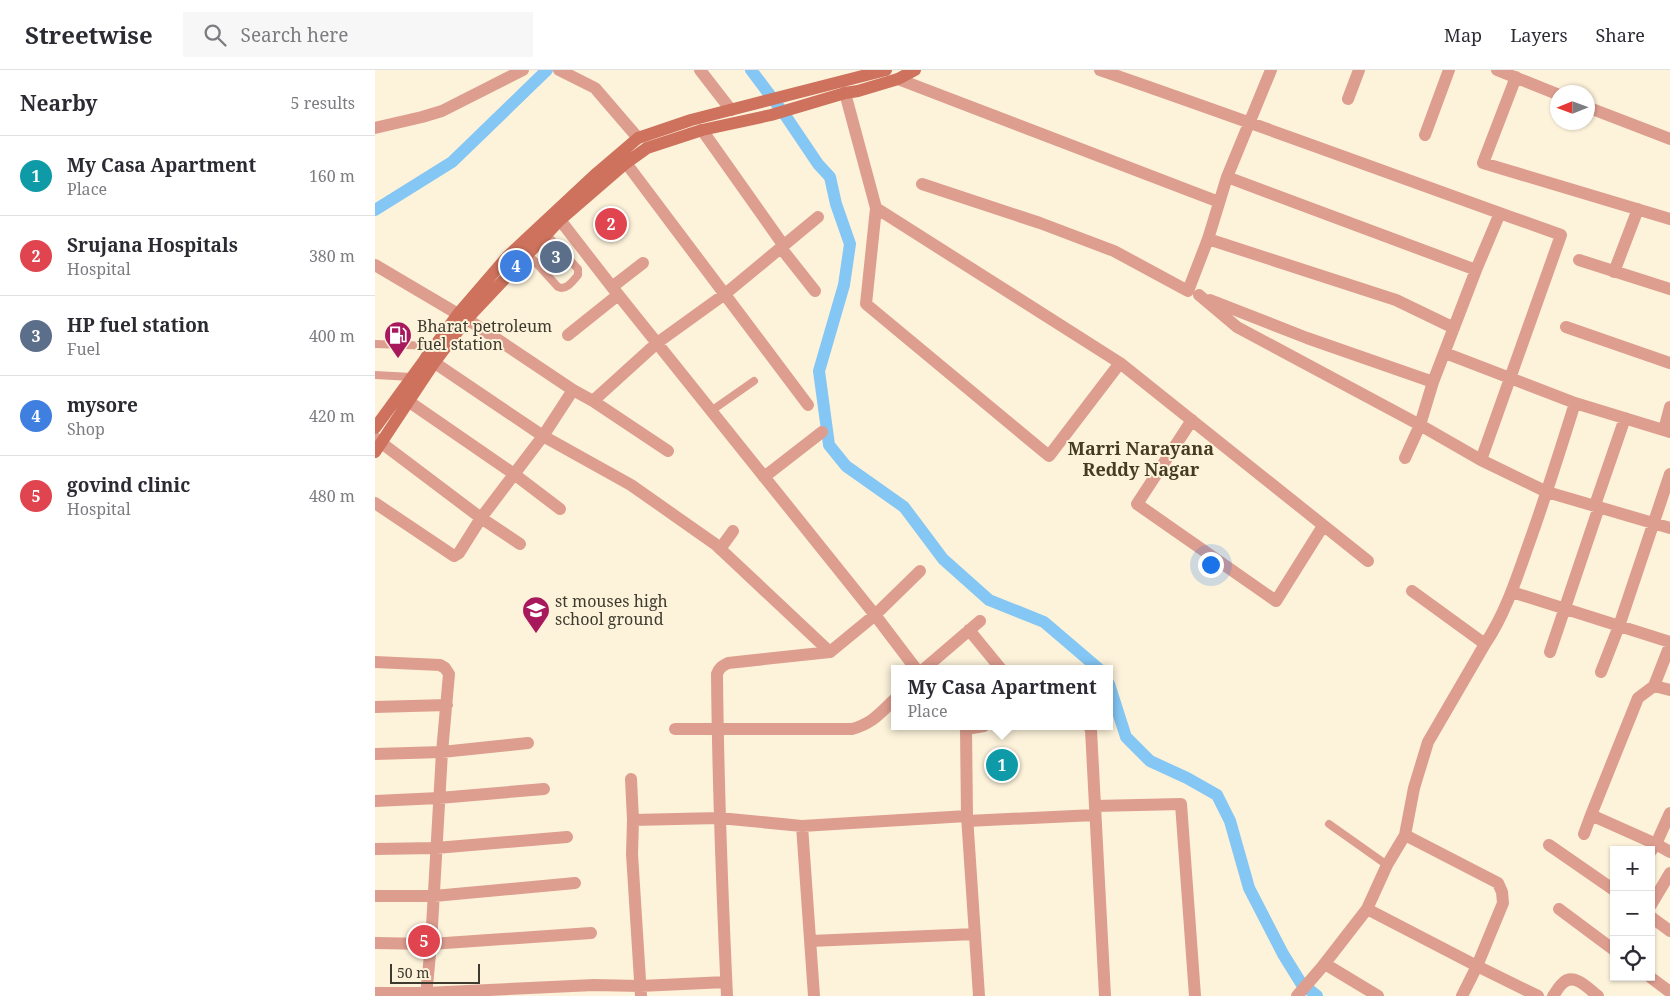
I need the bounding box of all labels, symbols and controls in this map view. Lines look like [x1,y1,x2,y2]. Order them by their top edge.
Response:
search box [183,12,533,57]
text: Streetwise [25,18,153,51]
icon: search [201,21,229,49]
text: Search here [241,22,348,48]
text: Map [1444,23,1482,47]
text: Layers [1510,23,1568,47]
text: Share [1596,23,1645,47]
north arrow [1550,85,1595,130]
text: Nearby [20,89,98,117]
text: 5 results [291,92,355,114]
text: My Casa Apartment [67,152,256,178]
text: 1 [31,165,41,187]
text: 160 m [309,165,355,187]
text: Place [67,178,107,200]
pin: 2 [595,205,627,243]
text: Srujana Hospitals [67,232,238,258]
pin: 3 [540,238,572,276]
text: 2 [31,245,41,267]
text: 380 m [309,245,355,267]
pin: 4 [500,247,532,285]
text: Hospital [67,258,131,280]
text: HP fuel station [67,312,209,338]
place label: Bharat petroleum fuel station [417,315,552,355]
fuel station icon: Bharat petroleum fuel station [383,320,413,359]
text: 3 [31,325,41,347]
text: 400 m [309,325,355,347]
text: Fuel [67,338,100,360]
text: mysore [67,392,138,418]
text: 4 [31,405,41,427]
text: 420 m [309,405,355,427]
text: Shop [67,418,105,440]
district label: Marri Narayana Reddy Nagar [1068,436,1214,481]
text: govind clinic [67,472,190,498]
text: 5 [31,485,41,507]
text: 480 m [309,485,355,507]
text: Hospital [67,498,131,520]
your location [1198,552,1224,578]
place label: st mouses high school ground [555,590,668,630]
school or university icon: st mouses high school ground [521,595,551,634]
popup [891,665,1113,730]
text: My Casa Apartment [907,674,1097,700]
text: Place [907,700,947,722]
pin: 1 [986,746,1018,784]
map controls [1610,846,1655,981]
button: + [1610,846,1655,891]
button: − [1610,891,1655,936]
pin: 5 [408,922,440,960]
button: locate [1610,936,1655,981]
scale bar [390,961,480,984]
text: 50 m [397,963,430,982]

